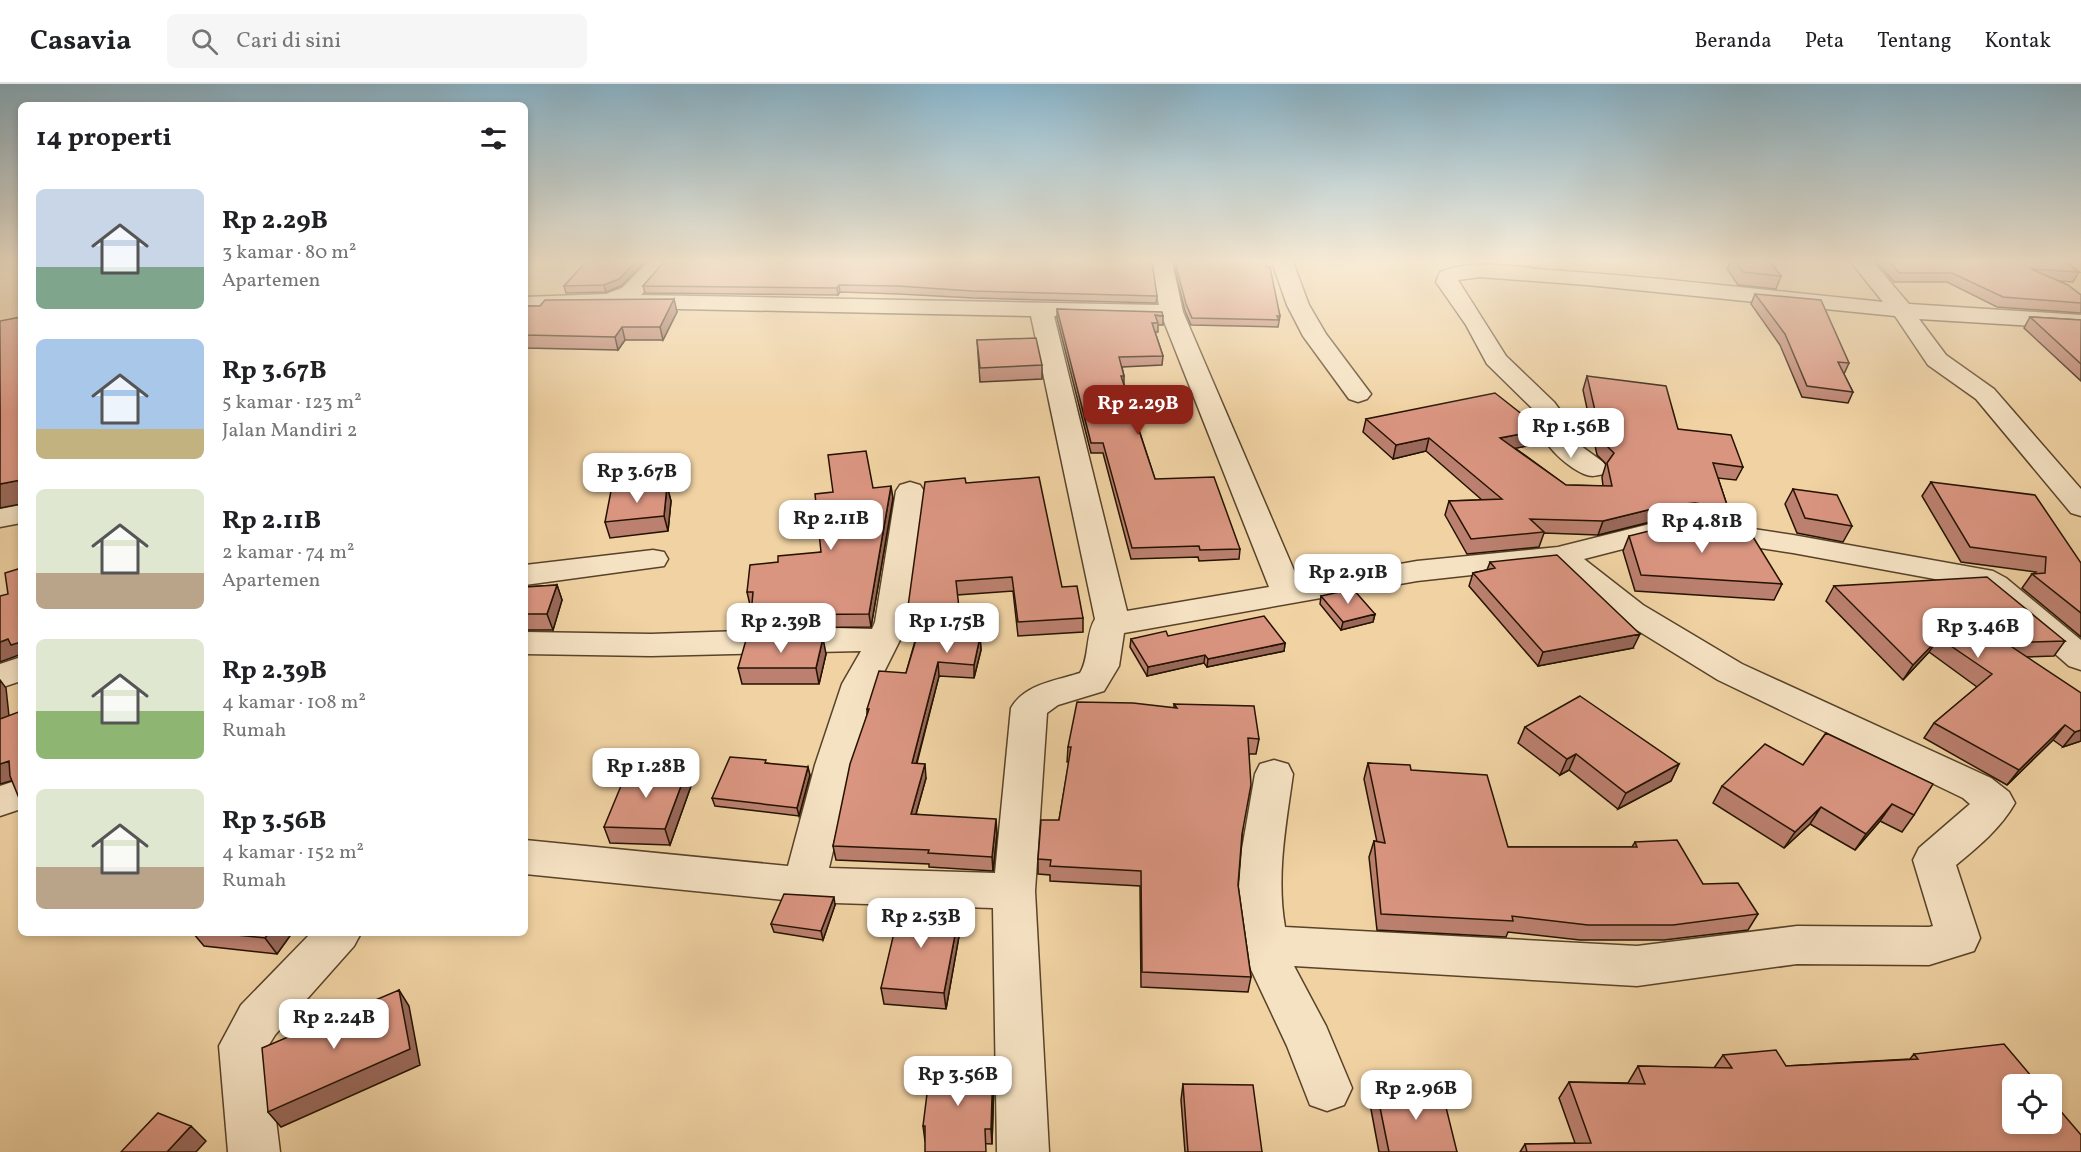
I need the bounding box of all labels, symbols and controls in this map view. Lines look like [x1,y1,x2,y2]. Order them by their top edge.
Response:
search box [167,14,587,68]
text: Casavia [30,22,131,61]
icon: search [188,25,221,58]
text: Cari di sini [236,26,341,57]
text: Beranda [1694,27,1772,56]
text: Peta [1805,27,1844,56]
text: Tentang [1877,27,1952,56]
text: Kontak [1985,27,2051,56]
text: 14 properti [36,120,172,156]
icon: filters [477,122,510,155]
text: Rp 2.29B [222,203,328,239]
icon: home [84,213,156,285]
text: 3 kamar · 80 m² [222,239,356,267]
text: Apartemen [222,267,321,295]
text: Rp 3.67B [222,353,327,389]
icon: home [84,363,156,435]
pin: Rp 2.29B [1076,385,1200,436]
text: 5 kamar · 123 m² [222,389,362,417]
text: Rp 2.29B [1097,390,1179,418]
pin: Rp 1.56B [1509,408,1633,459]
text: Rp 1.56B [1532,413,1610,441]
text: Jalan Mandiri 2 [222,417,357,445]
pin: Rp 3.67B [575,453,699,504]
text: Rp 3.67B [597,458,677,486]
pin: Rp 2.11B [769,500,893,551]
text: Rp 2.11B [222,503,321,539]
pin: Rp 4.81B [1640,503,1764,554]
text: Rp 2.11B [793,505,869,533]
text: Rp 4.81B [1662,508,1742,536]
icon: home [84,513,156,585]
text: 2 kamar · 74 m² [222,539,354,567]
pin: Rp 2.91B [1286,554,1410,605]
text: Rp 2.91B [1308,559,1388,587]
text: Apartemen [222,567,321,595]
pin: Rp 2.39B [719,603,843,654]
pin: Rp 1.75B [885,603,1009,654]
text: Rp 2.39B [741,608,821,636]
text: Rp 1.75B [909,608,985,636]
pin: Rp 3.46B [1916,608,2040,659]
text: Rp 3.46B [1937,613,2019,641]
text: Rp 2.39B [222,653,327,689]
icon: home [84,663,156,735]
text: 4 kamar · 108 m² [222,689,366,717]
text: Rumah [222,717,287,745]
pin: Rp 1.28B [584,748,708,799]
text: Rp 1.28B [606,753,686,781]
text: Rp 3.56B [222,803,326,839]
icon: home [84,813,156,885]
text: 4 kamar · 152 m² [222,839,364,867]
text: Rumah [222,867,287,895]
pin: Rp 2.53B [859,898,983,949]
text: Rp 2.53B [881,903,961,931]
pin: Rp 2.24B [272,999,396,1050]
text: Rp 2.24B [293,1004,375,1032]
pin: Rp 3.56B [896,1056,1020,1107]
text: Rp 3.56B [918,1061,998,1089]
pin: Rp 2.96B [1354,1070,1478,1121]
map controls [2002,1074,2062,1134]
button: locate [2002,1074,2062,1134]
text: Rp 2.96B [1375,1075,1457,1103]

